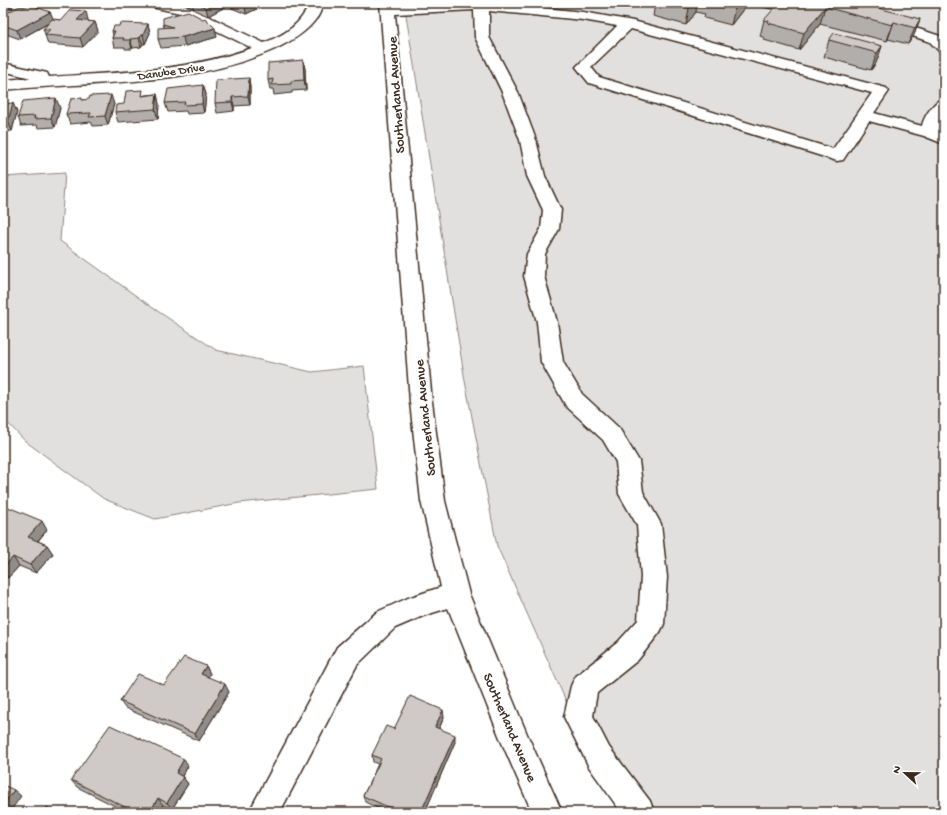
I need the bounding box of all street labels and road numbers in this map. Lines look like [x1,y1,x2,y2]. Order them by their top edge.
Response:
street label: Southerland Avenue [385,35,410,154]
street label: Danube Drive [136,61,206,85]
street label: Southerland Avenue [412,358,441,477]
street label: Southerland Avenue [478,671,540,786]

